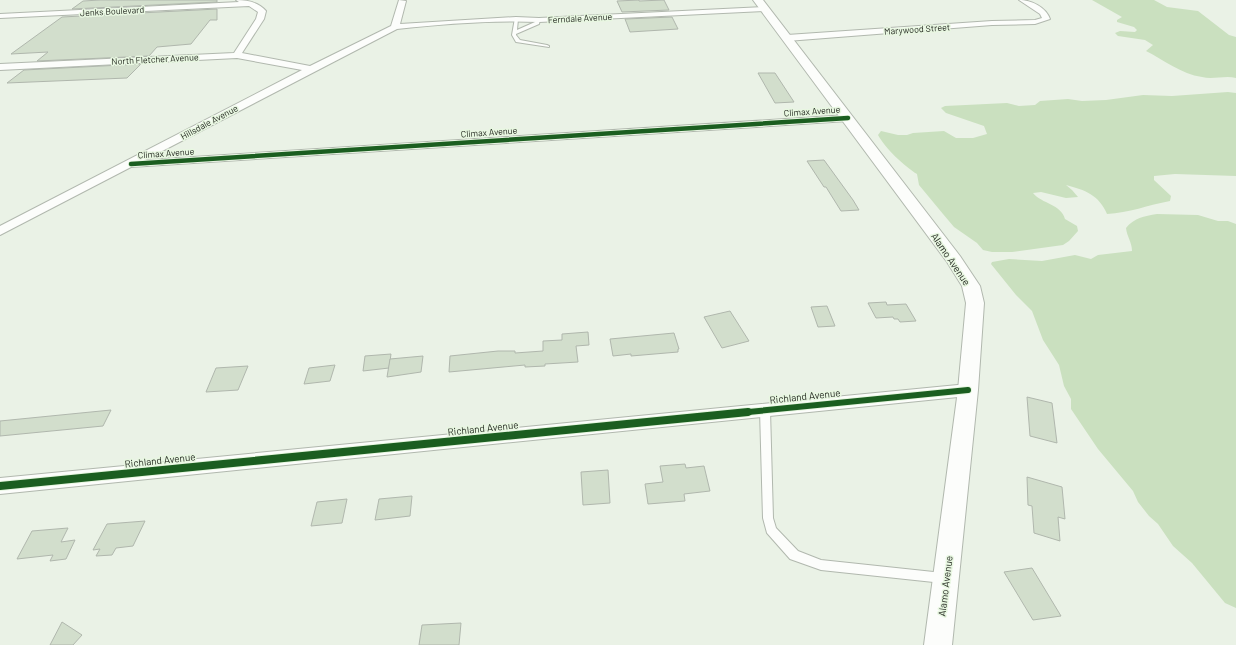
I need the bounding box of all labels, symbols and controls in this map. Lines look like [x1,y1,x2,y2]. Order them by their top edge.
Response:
street label: Jenks Boulevard [80,4,145,18]
street label: Ferndale Avenue [548,11,613,25]
street label: Marywood Street [884,21,950,37]
street label: North Fletcher Avenue [111,51,199,67]
street label: Hillsdale Avenue [178,102,240,142]
street label: Climax Avenue [783,104,841,118]
street label: Climax Avenue [460,125,518,139]
street label: Climax Avenue [137,146,195,160]
street label: Alamo Avenue [929,230,973,288]
street label: Richland Avenue [769,386,841,406]
street label: Richland Avenue [447,418,519,438]
street label: Richland Avenue [124,450,196,470]
street label: Alamo Avenue [935,555,955,617]

